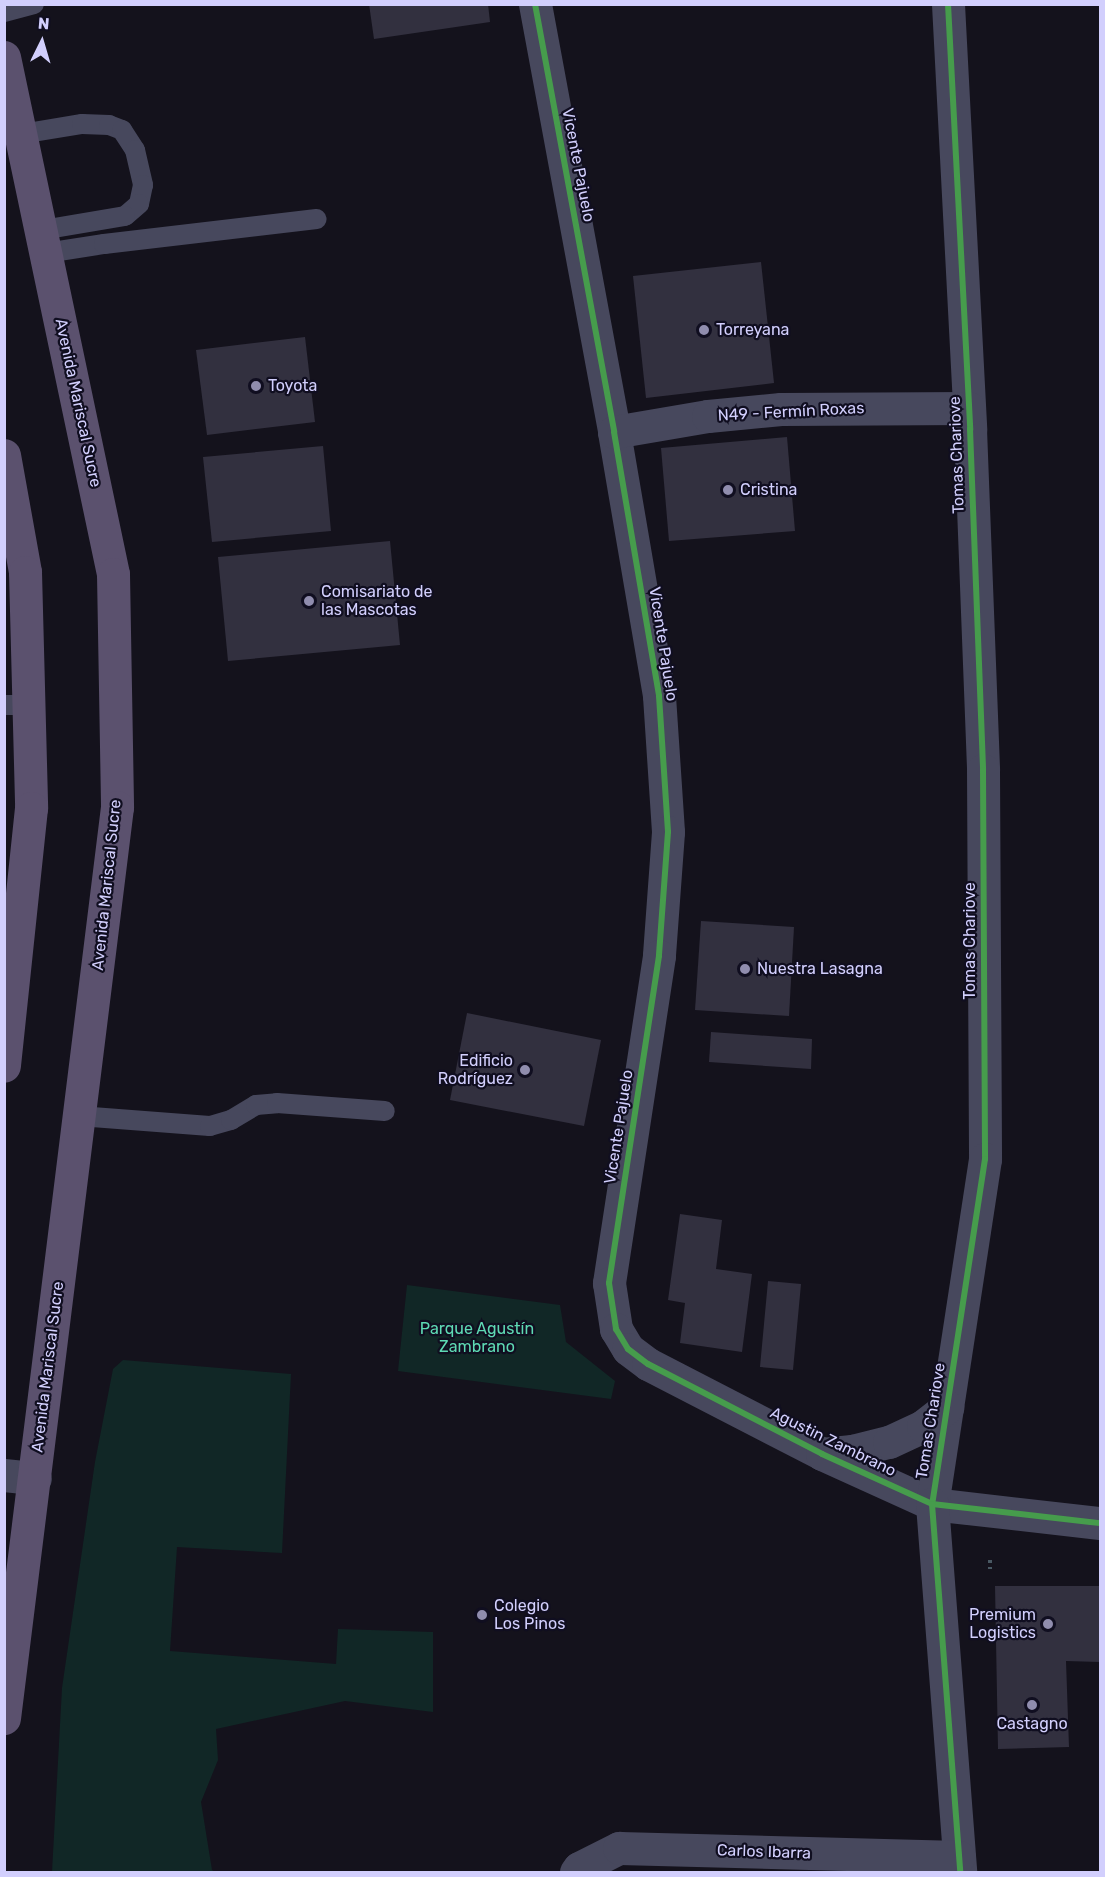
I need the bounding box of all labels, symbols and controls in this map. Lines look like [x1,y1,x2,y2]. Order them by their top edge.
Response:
north arrow [12,12,72,72]
text: N [37,14,50,34]
street label: Vicente Pajuelo [558,106,598,224]
street label: Avenida Mariscal Sucre [51,317,105,489]
place label: Torreyana [716,320,789,340]
marker: Torreyana [697,323,711,337]
place label: Toyota [268,376,317,396]
marker: Toyota [249,379,263,393]
street label: Tomas Chariove [945,396,969,514]
street label: N49 - Fermín Roxas [717,399,865,425]
place label: Cristina [740,480,797,500]
marker: Cristina [721,483,735,497]
place label: Comisariato de las Mascotas [321,582,432,620]
street label: Vicente Pajuelo [644,585,682,703]
marker: Comisariato de las Mascotas [302,594,316,608]
street label: Avenida Mariscal Sucre [88,798,126,972]
street label: Tomas Chariove [960,882,980,1000]
place label: Nuestra Lasagna [757,959,883,979]
marker: Nuestra Lasagna [738,962,752,976]
place label: Edificio Rodríguez [438,1051,513,1089]
marker: Edificio Rodríguez [518,1063,532,1077]
street label: Vicente Pajuelo [600,1068,638,1186]
street label: Avenida Mariscal Sucre [28,1280,68,1454]
park label: Parque Agustín Zambrano [420,1319,534,1357]
street label: Tomas Chariove [912,1361,950,1481]
street label: Agustin Zambrano [767,1403,899,1481]
place label: Colegio Los Pinos [494,1596,565,1634]
place label: Premium Logistics [969,1605,1036,1643]
marker: Colegio Los Pinos [475,1608,489,1622]
marker: Premium Logistics [1041,1617,1055,1631]
marker: Castagno [1025,1698,1039,1712]
place label: Castagno [996,1714,1068,1734]
street label: Carlos Ibarra [717,1841,811,1863]

